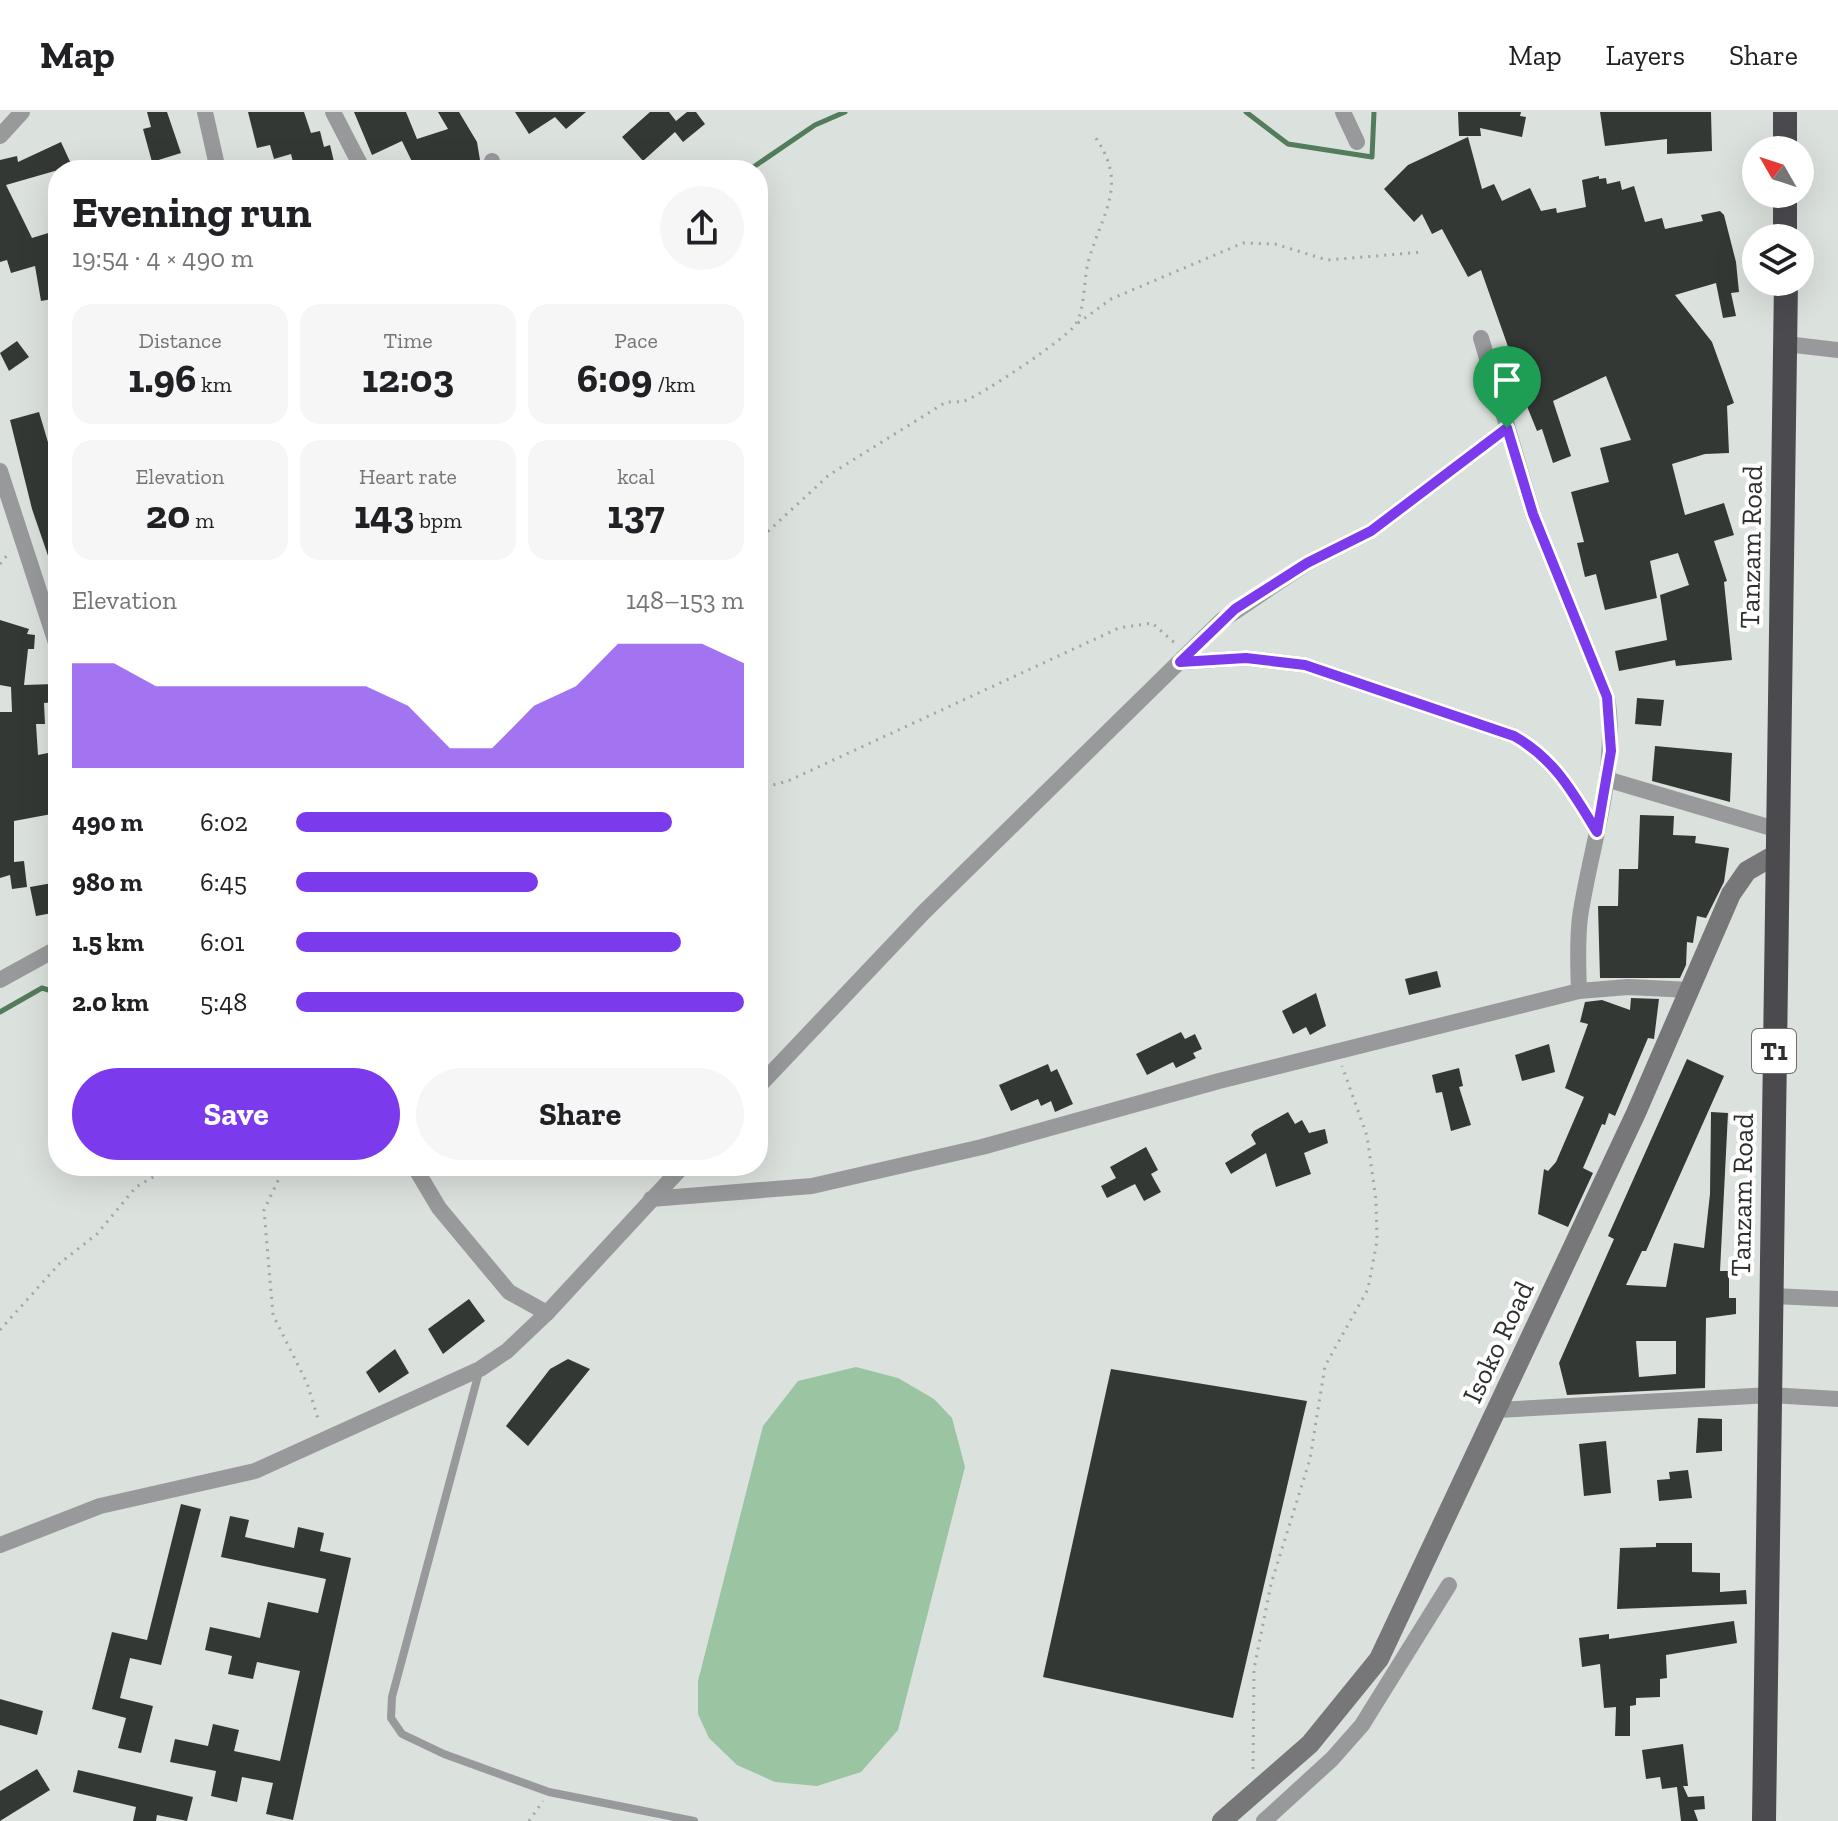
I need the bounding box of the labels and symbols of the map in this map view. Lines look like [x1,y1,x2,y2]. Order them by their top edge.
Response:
north arrow [1742,136,1814,208]
pin [1473,346,1541,428]
street label: Tanzam Road [1733,465,1769,629]
road number: T1 [1752,1029,1796,1073]
street label: Tanzam Road [1724,1113,1760,1277]
street label: Isoko Road [1455,1276,1541,1408]

